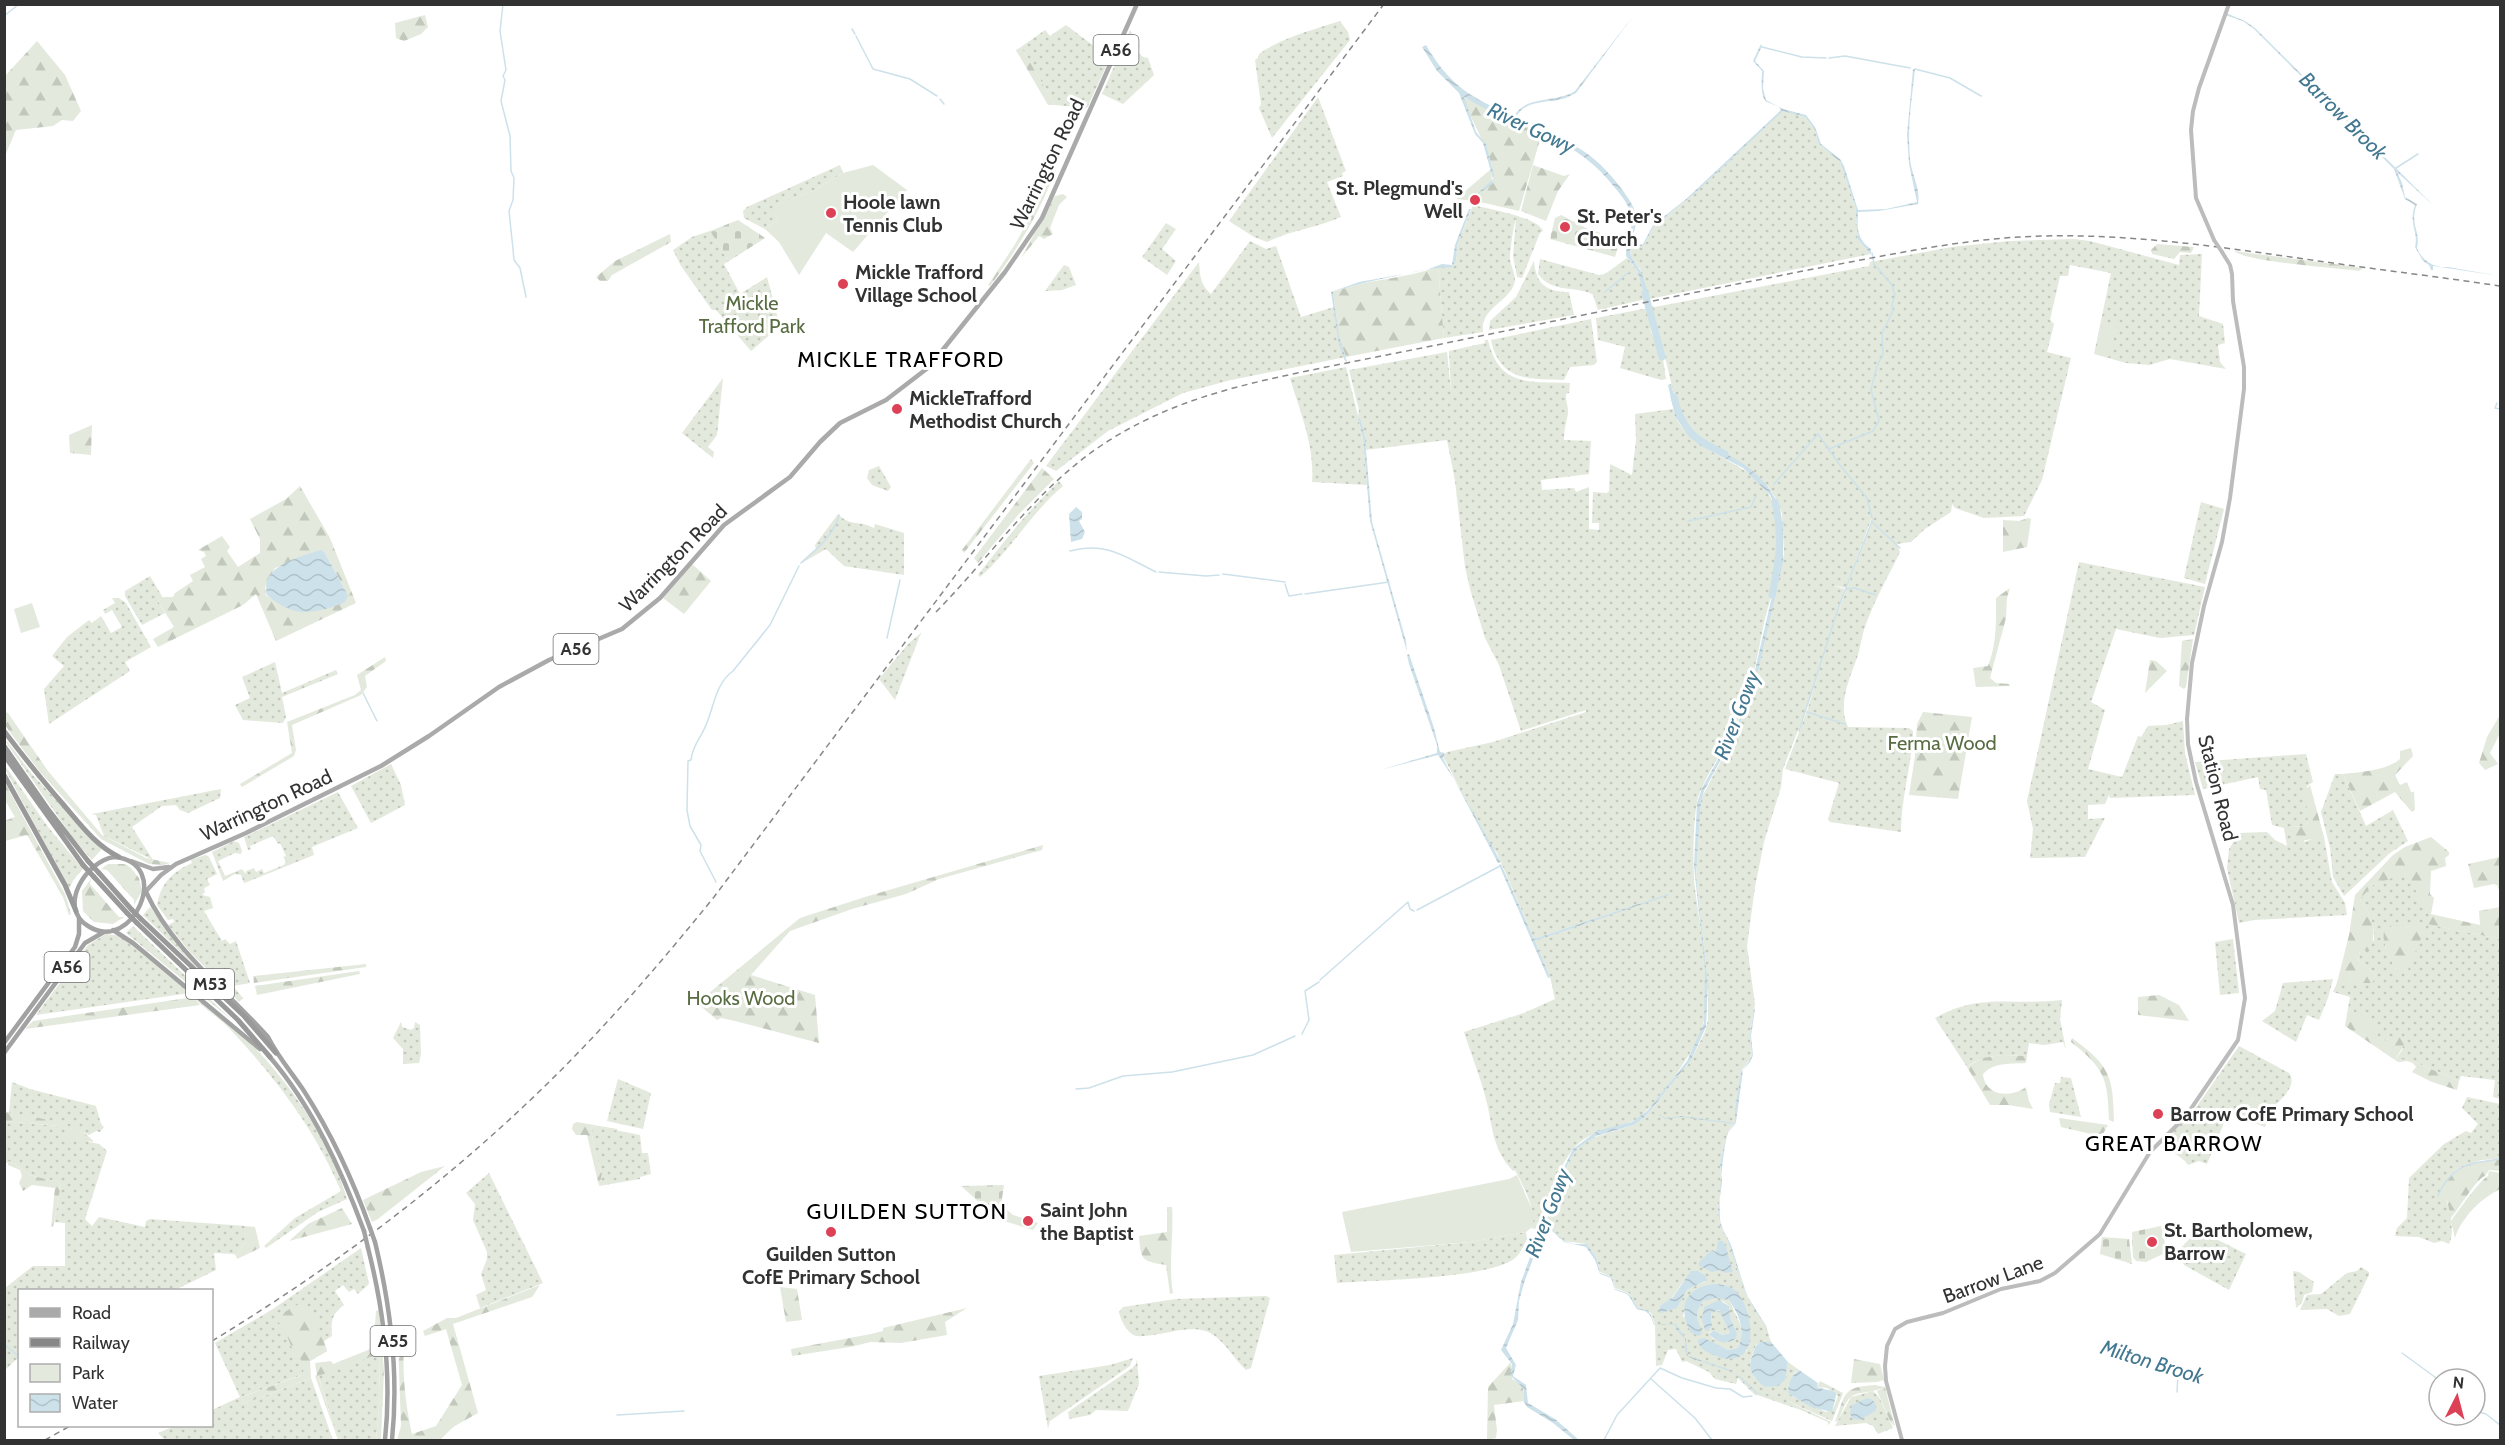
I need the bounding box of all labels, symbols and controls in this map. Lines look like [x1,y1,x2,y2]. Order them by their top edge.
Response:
road number: A56 [1094,35,1138,65]
water label: Barrow Brook [2294,67,2393,165]
street label: Warrington Road [1005,95,1089,233]
water label: River Gowy [1484,97,1580,159]
place label: St. Plegmund's Well [1336,176,1463,223]
place label: Hoole lawn Tennis Club [843,190,943,237]
marker: St. Plegmund's Well [1468,193,1482,207]
place label: St. Peter's Church [1577,204,1662,251]
marker: Hoole lawn Tennis Club [824,206,838,220]
marker: St. Peter's Church [1558,220,1572,234]
place label: Mickle Trafford Village School [855,260,984,307]
marker: Mickle Trafford Village School [836,277,850,291]
park label: Mickle Trafford Park [699,291,805,338]
district label: MICKLE TRAFFORD [797,346,1005,373]
place label: MickleTrafford Methodist Church [909,386,1062,433]
marker: MickleTrafford Methodist Church [890,402,904,416]
street label: Warrington Road [614,499,732,617]
road number: A56 [554,634,598,664]
water label: River Gowy [1708,666,1765,763]
park label: Ferma Wood [1887,731,1997,755]
street label: Station Road [2193,732,2243,844]
street label: Warrington Road [196,764,336,846]
road number: A56 [44,952,90,982]
road number: M53 [186,969,234,999]
park label: Hooks Wood [687,986,795,1010]
place label: Barrow CofE Primary School [2170,1102,2414,1126]
marker: Barrow CofE Primary School [2151,1107,2165,1121]
district label: GREAT BARROW [2085,1130,2263,1157]
water label: River Gowy [1519,1164,1576,1261]
district label: GUILDEN SUTTON [806,1198,1008,1225]
place label: Saint John the Baptist [1040,1198,1134,1245]
marker: Saint John the Baptist [1021,1214,1035,1228]
place label: St. Bartholomew, Barrow [2164,1218,2313,1265]
marker: Guilden Sutton CofE Primary School [824,1225,838,1239]
marker: St. Bartholomew, Barrow [2145,1235,2159,1249]
place label: Guilden Sutton CofE Primary School [742,1242,920,1289]
street label: Barrow Lane [1940,1250,2046,1308]
legend [18,1289,213,1427]
text: Road [72,1302,111,1324]
road number: A55 [370,1326,416,1356]
text: Railway [72,1332,130,1354]
water label: Milton Brook [2097,1334,2207,1389]
text: Park [72,1362,105,1384]
north arrow [2427,1367,2487,1427]
text: N [2452,1373,2465,1393]
text: Water [72,1392,118,1414]

